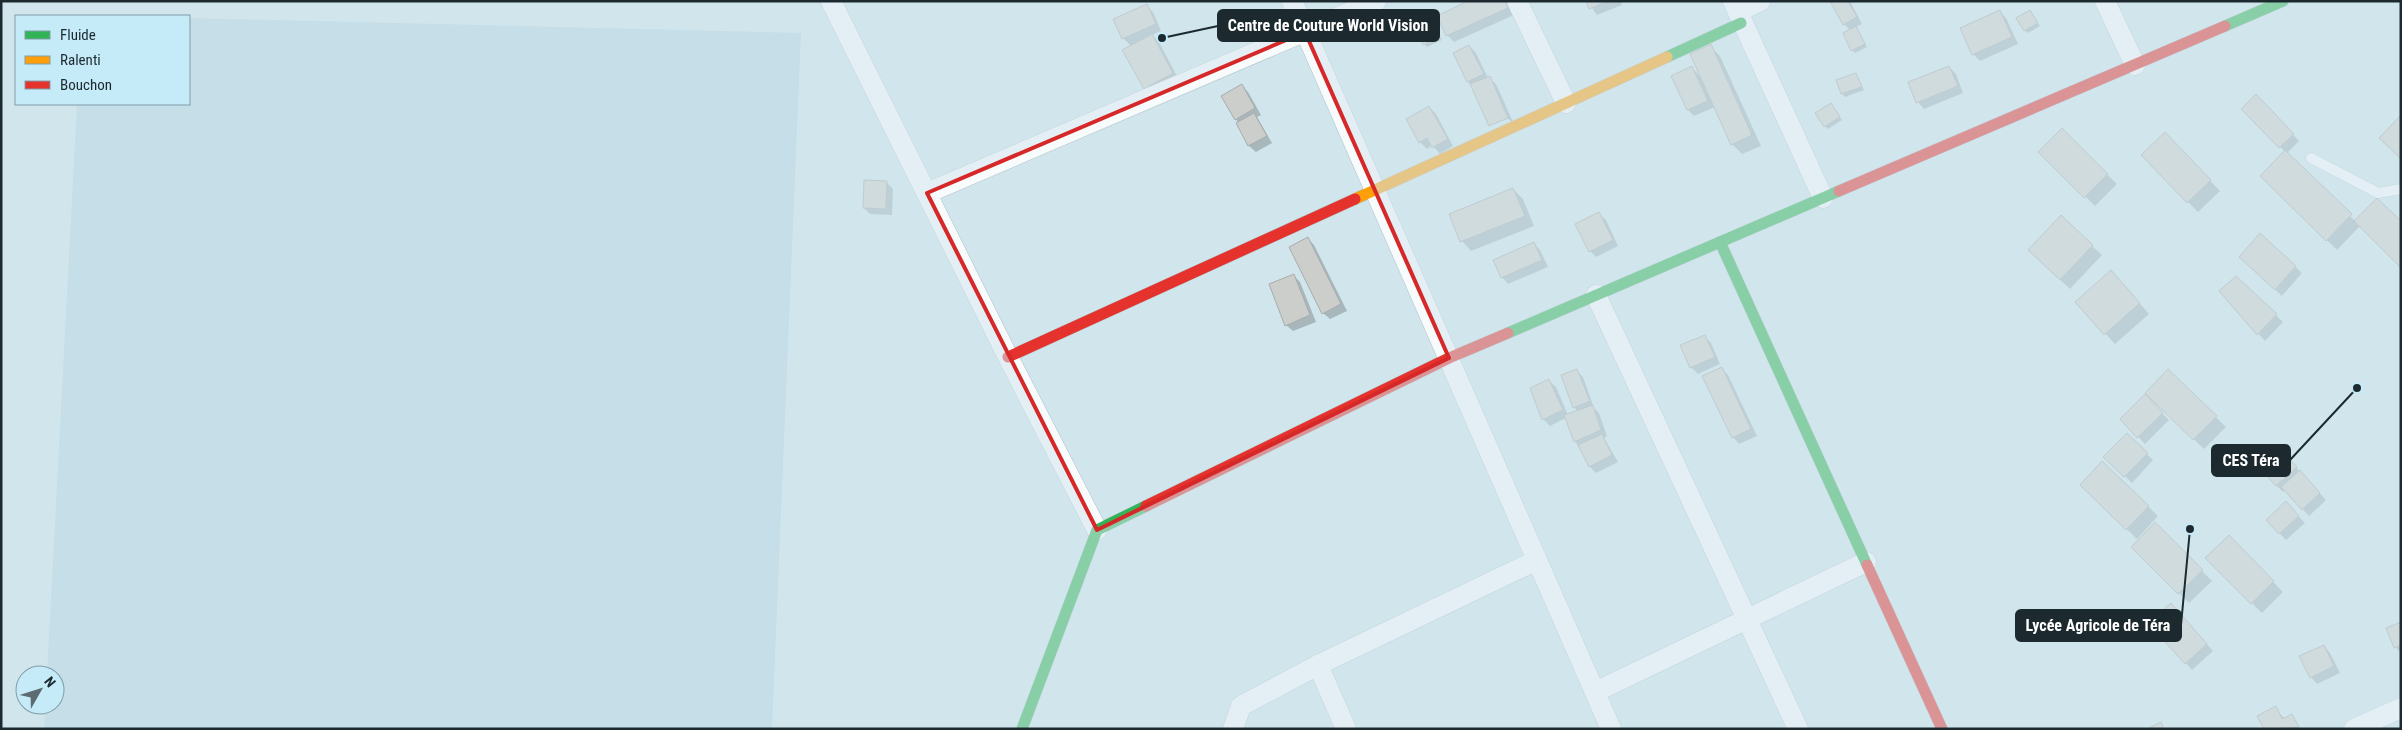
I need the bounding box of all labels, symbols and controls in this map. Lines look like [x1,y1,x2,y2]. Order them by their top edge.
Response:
callout: Centre de Couture World Vision [1218,10,1439,41]
legend [15,15,190,105]
text: Centre de Couture World Vision [1228,16,1428,35]
text: Fluide [60,26,96,44]
text: Ralenti [60,51,101,69]
text: Bouchon [60,76,112,94]
callout: CES Téra [2212,445,2290,476]
text: CES Téra [2222,451,2280,470]
callout: Lycée Agricole de Téra [2016,610,2181,641]
text: Lycée Agricole de Téra [2026,616,2171,635]
north arrow [15,665,65,715]
text: N [41,673,59,690]

